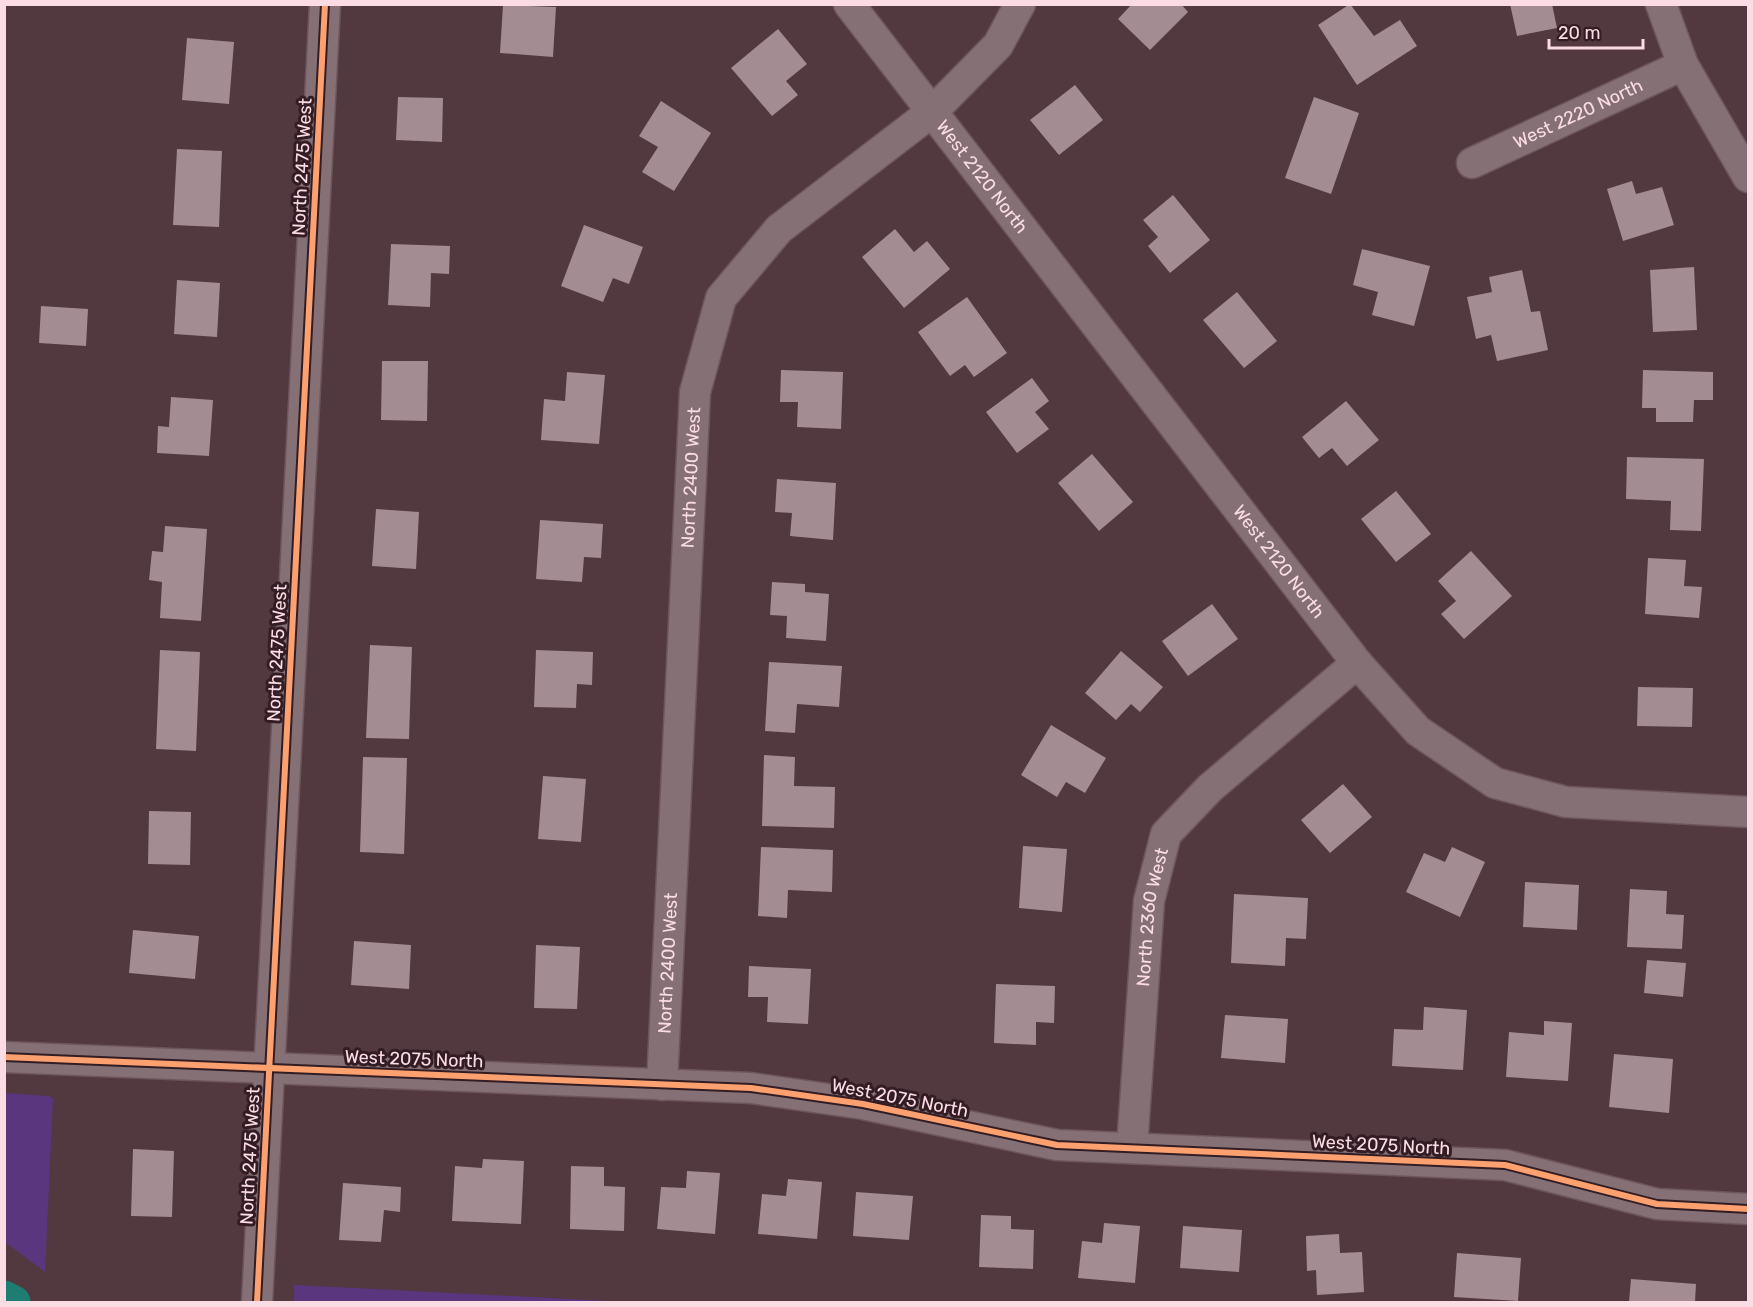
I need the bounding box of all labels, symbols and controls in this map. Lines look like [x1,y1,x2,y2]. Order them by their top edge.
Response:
scale bar [1549,12,1644,50]
text: 20 m [1558,22,1600,44]
street label: West 2220 North [1510,74,1646,153]
street label: North 2475 West [287,98,317,236]
street label: West 2120 North [931,116,1033,238]
street label: North 2400 West [677,407,705,549]
street label: West 2120 North [1228,501,1329,623]
street label: North 2475 West [262,584,292,722]
street label: North 2360 West [1132,845,1173,987]
street label: North 2400 West [653,892,682,1034]
street label: West 2075 North [344,1046,484,1072]
street label: West 2075 North [830,1074,970,1122]
street label: North 2475 West [235,1087,265,1225]
street label: West 2075 North [1311,1130,1451,1160]

